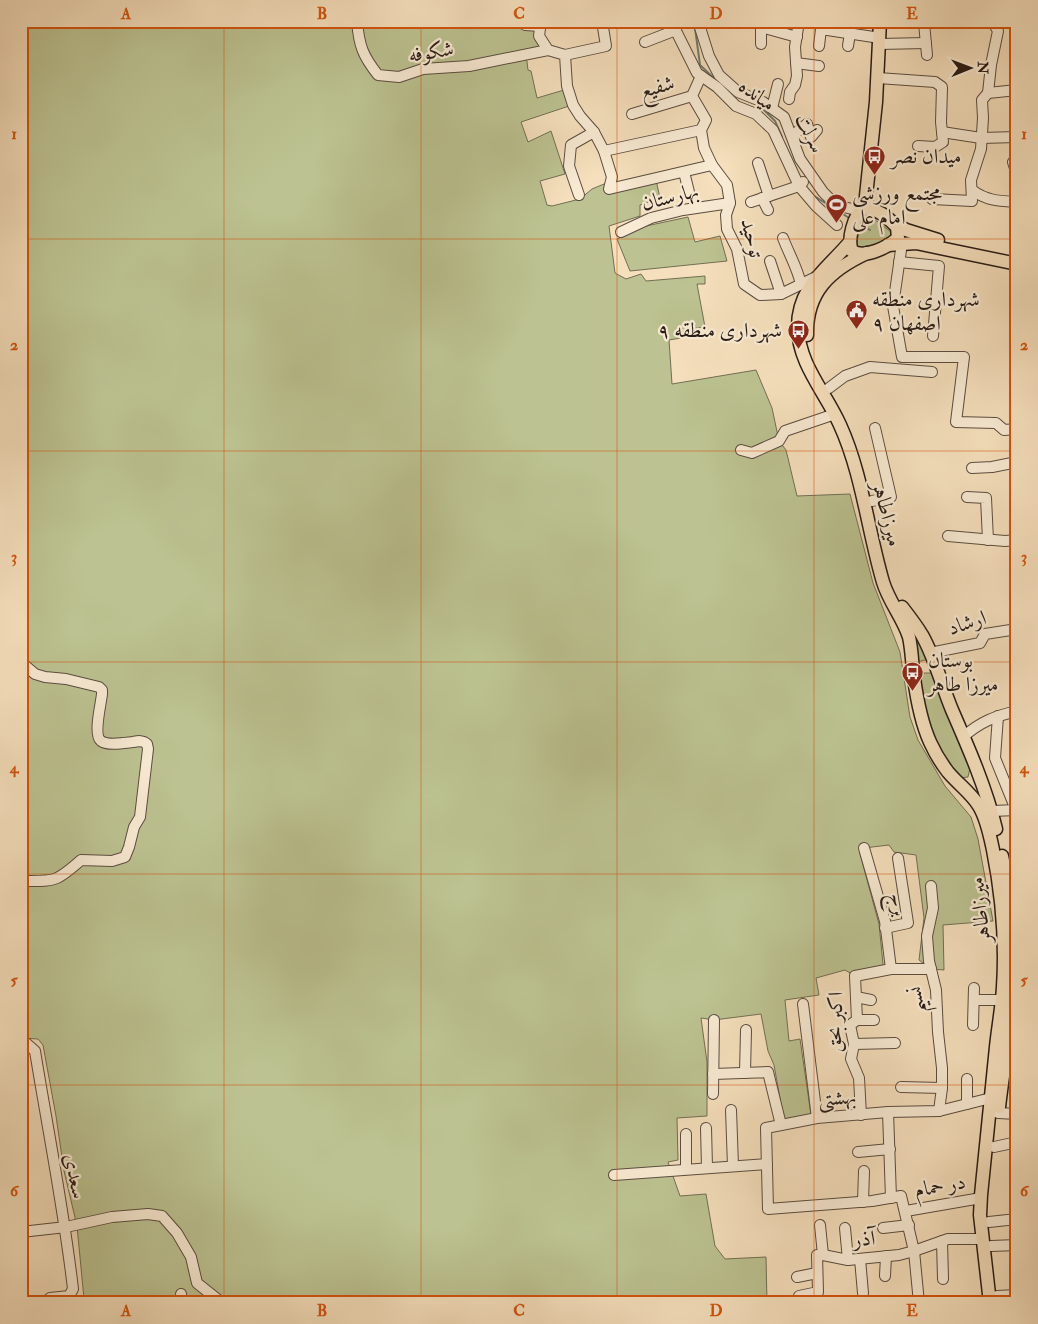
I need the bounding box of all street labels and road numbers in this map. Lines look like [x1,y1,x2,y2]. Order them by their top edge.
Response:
street label: شکوفه [406,35,456,69]
street label: شفیع [636,69,679,110]
street label: میانده [733,72,781,118]
street label: سرلت [789,109,831,157]
street label: بهارستان [638,177,702,217]
street label: توحید [734,215,770,262]
street label: میرزاطاهر [865,477,908,549]
street label: ارشاد [944,604,990,642]
street label: میرزاطاهر [963,876,997,946]
street label: برج [877,889,914,920]
street label: نسیم [901,985,938,1015]
street label: اکبر بحق [820,991,850,1053]
street label: بهشتی [817,1083,857,1114]
street label: سعدی [57,1151,93,1201]
street label: در حمام [912,1168,969,1208]
street label: آذر [850,1224,879,1254]

